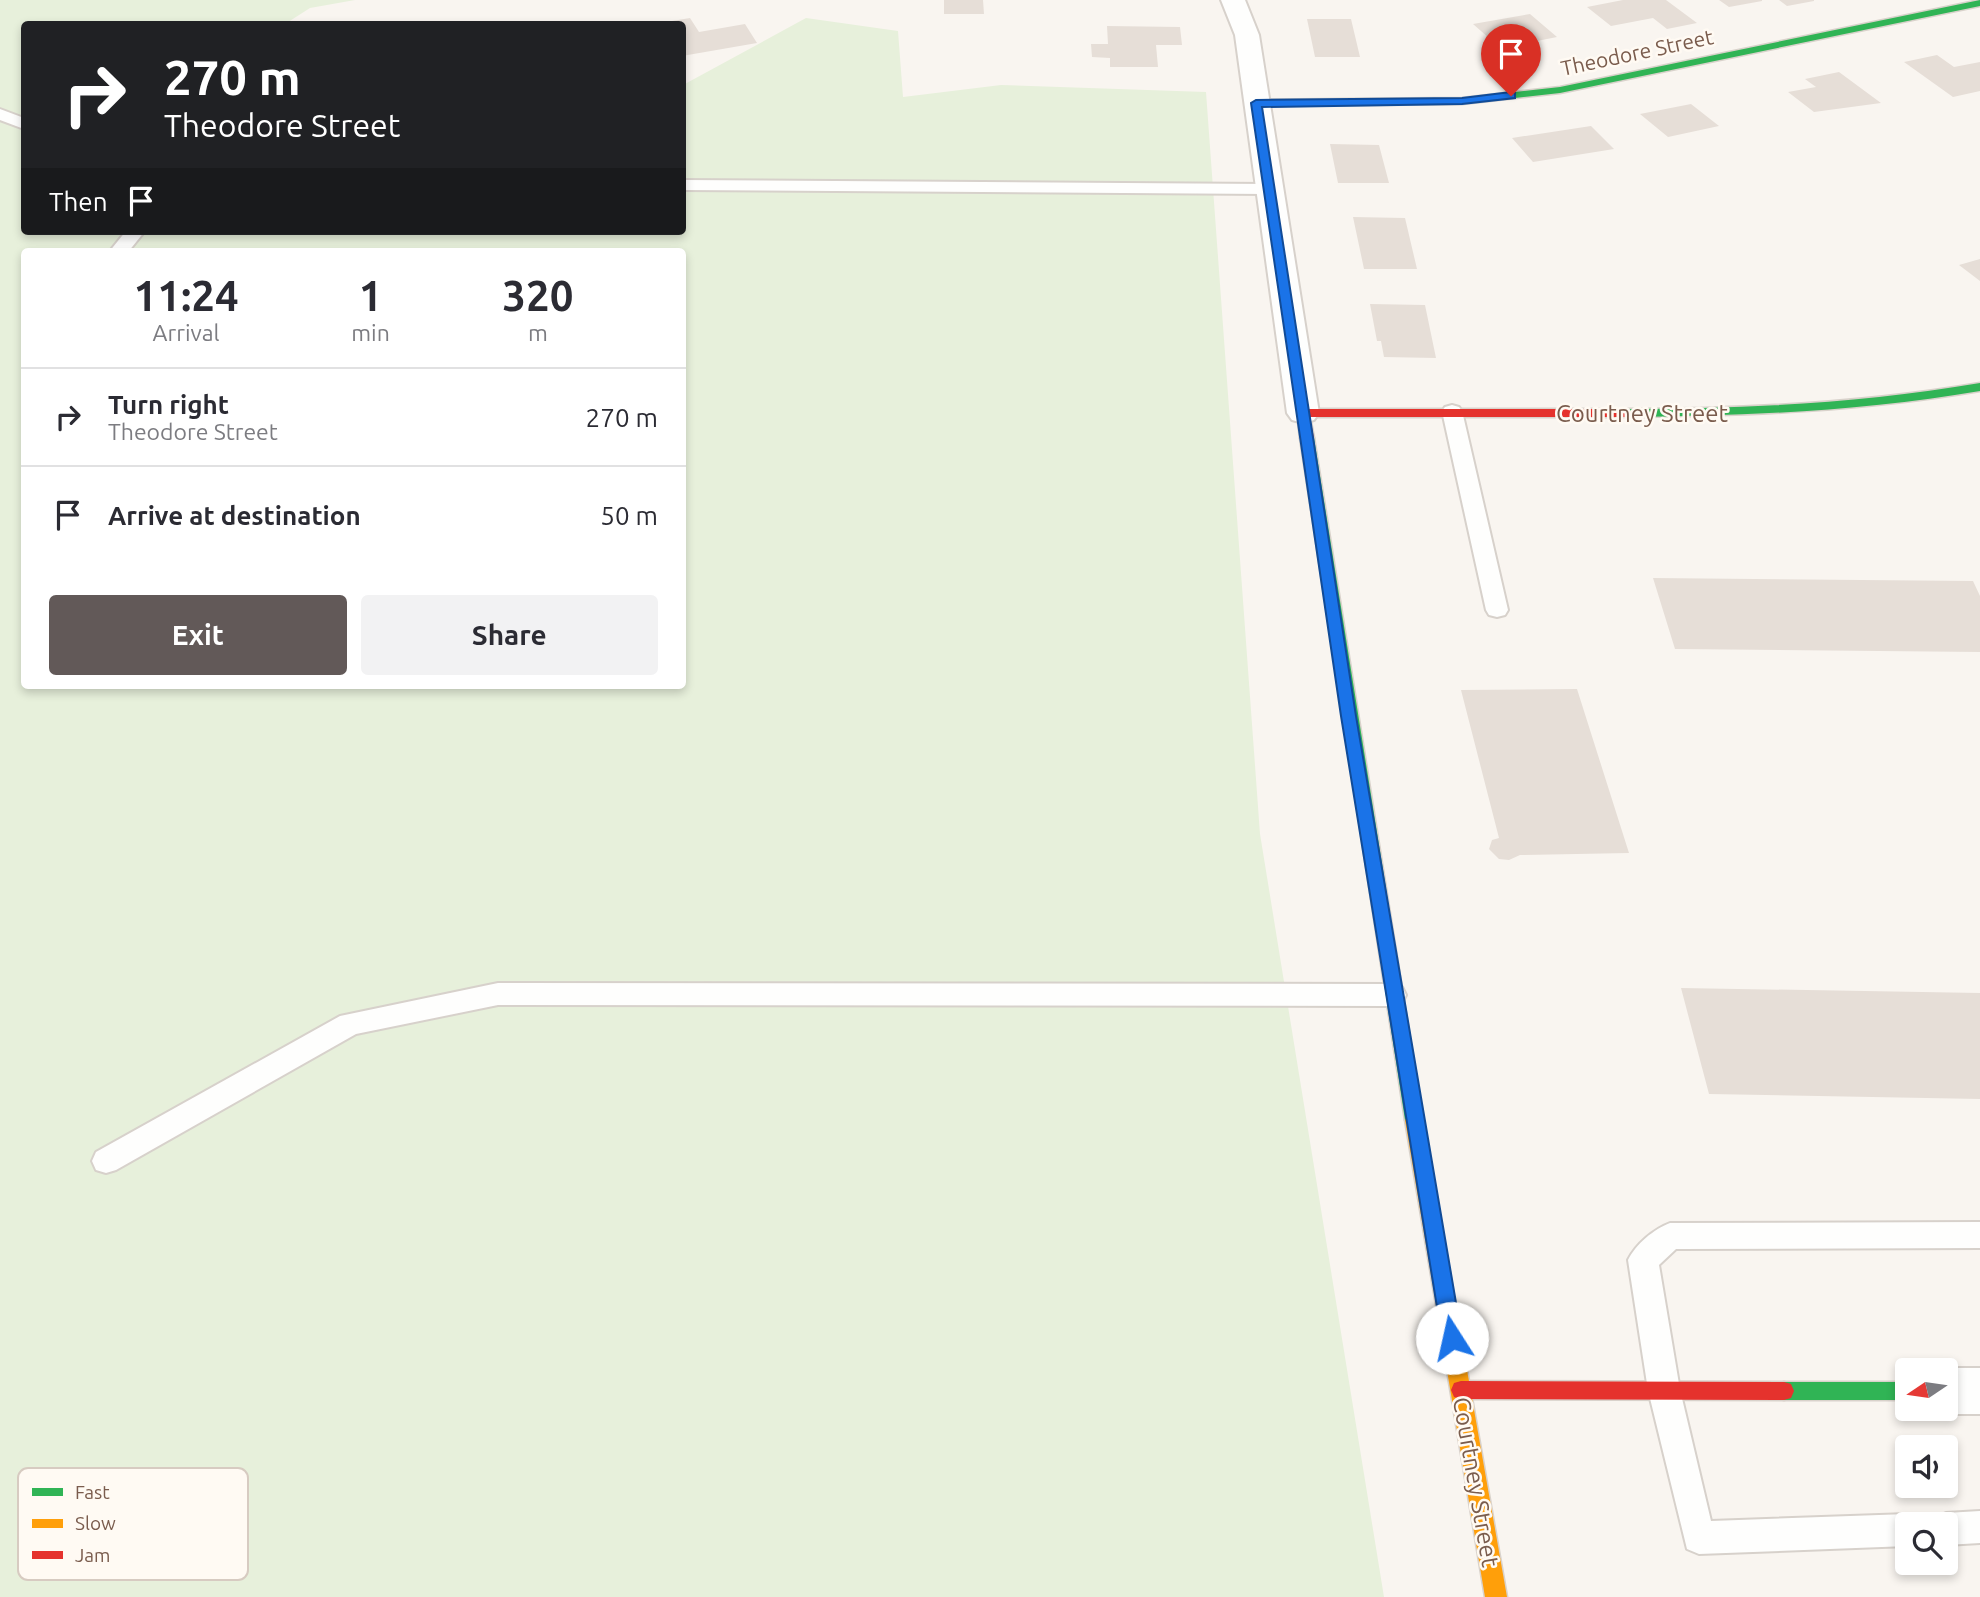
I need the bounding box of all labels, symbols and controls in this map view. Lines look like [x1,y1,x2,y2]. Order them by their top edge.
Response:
pin [1481,24,1541,96]
street label: Theodore Street [1559,24,1715,80]
icon: arrive [1492,35,1530,73]
icon: right [49,49,140,140]
text: 270 m [164,49,301,104]
text: Theodore Street [164,107,400,143]
icon: arrive [122,182,160,220]
text: Then [49,187,108,216]
text: 11:24 [134,272,239,319]
text: 1 [359,272,382,319]
text: 320 [502,272,573,319]
text: Arrival [153,320,220,345]
text: min [351,320,390,345]
text: m [528,320,548,345]
text: Turn right [108,390,229,419]
icon: right [49,398,87,436]
street label: Courtney Street [1556,400,1729,427]
text: 270 m [586,403,658,432]
text: Theodore Street [108,419,278,444]
icon: arrive [49,496,87,534]
text: Arrive at destination [108,501,361,530]
text: 50 m [600,501,658,530]
button: Exit [49,595,347,675]
button: Share [361,595,658,675]
position arrow [1415,1301,1489,1375]
north arrow [1895,1358,1958,1421]
map controls [1895,1358,1958,1575]
street label: Courtney Street [1448,1395,1504,1570]
button: sound [1895,1435,1958,1498]
legend [18,1468,248,1580]
text: Fast [75,1481,110,1503]
text: Slow [75,1512,116,1534]
button: search [1895,1512,1958,1575]
text: Jam [75,1544,111,1566]

